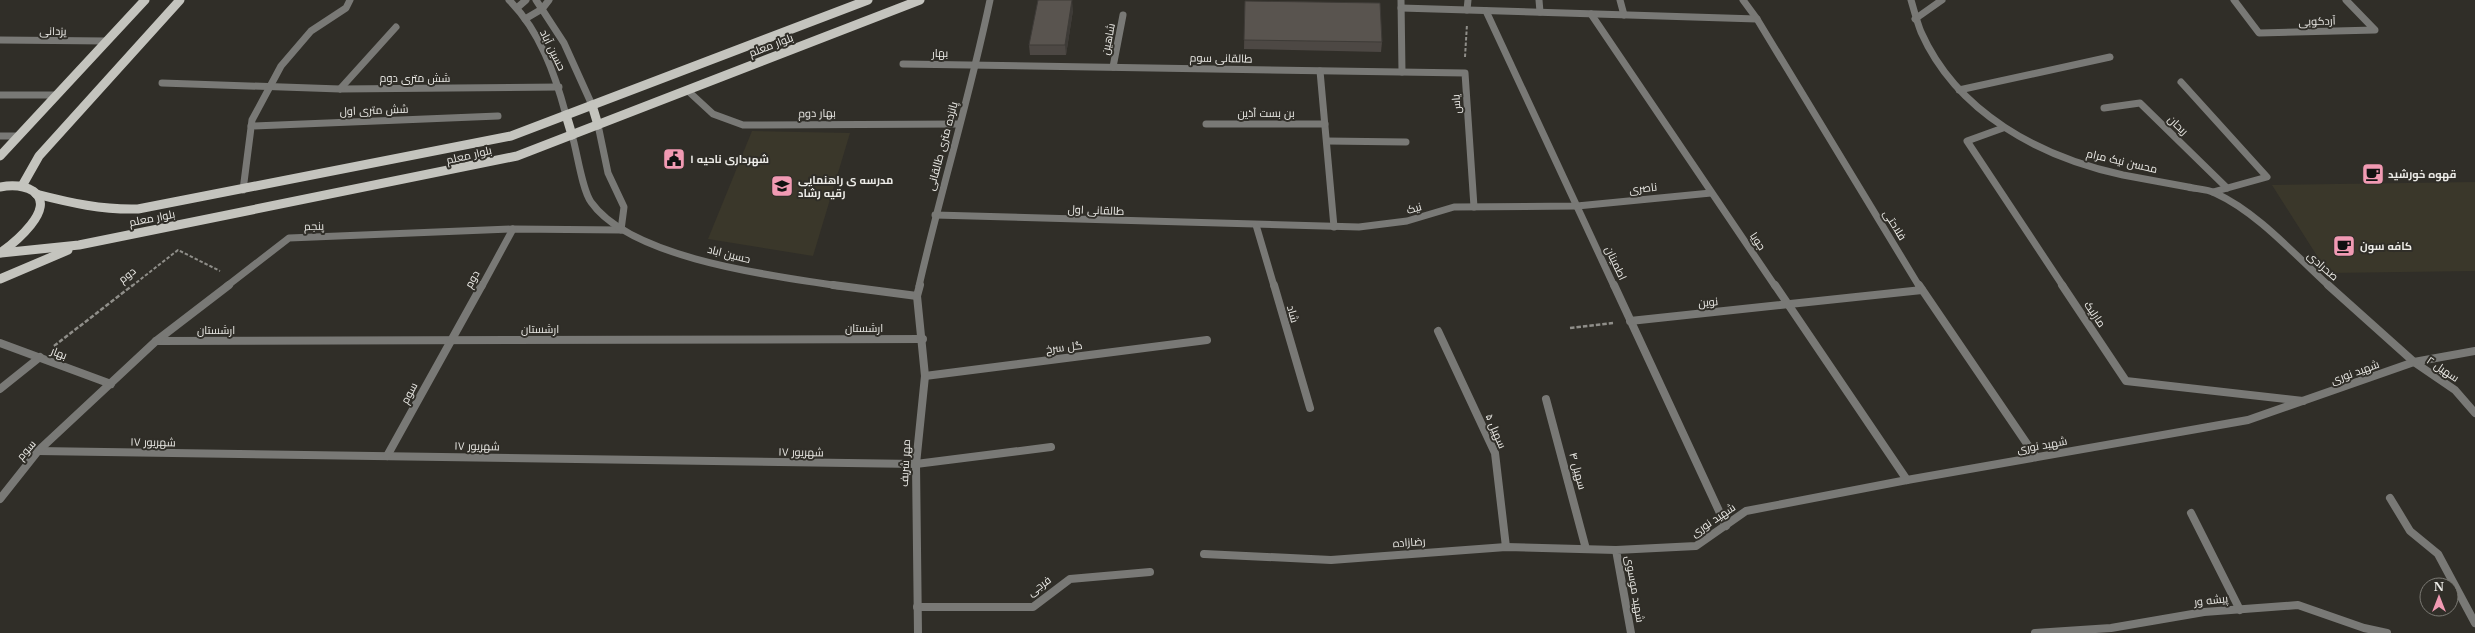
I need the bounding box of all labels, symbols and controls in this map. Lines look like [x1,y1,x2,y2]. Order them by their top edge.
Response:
street label: آردکوبی [2298,13,2336,29]
street label: شاهین [1098,22,1118,56]
street label: یزدانی [39,24,67,38]
street label: حسین آباد [537,27,569,73]
street label: بلوار معلم [747,30,796,61]
street label: بهار [931,46,948,60]
street label: طالقانی سوم [1189,50,1253,67]
street label: شش متری دوم [380,71,450,86]
street label: یاس [1448,94,1464,114]
street label: پانزده متری طالقانی [923,100,961,192]
street label: شش متری اول [339,102,409,118]
street label: بهار دوم [798,106,836,121]
street label: بن بست آذین [1237,106,1295,120]
street label: ریحان [2165,112,2191,138]
street label: بلوار معلم [445,143,493,168]
public building icon: شهرداری ناحیه ۱ [661,146,687,172]
street label: محسن نیک مرام [2085,146,2159,177]
place label: شهرداری ناحیه ۱ [690,152,769,167]
cafe icon: قهوه خورشید [2360,161,2386,187]
place label: قهوه خورشید [2388,167,2457,182]
school or university icon: مدرسه ی راهنمایی رقیه رشاد [769,173,795,199]
place label: مدرسه ی راهنمایی رقیه رشاد [798,173,893,200]
street label: ناصری [1628,180,1658,196]
street label: نیک [1405,199,1423,217]
street label: طالقانی اول [1067,202,1125,218]
street label: بلوار معلم [128,207,176,230]
street label: فلاحتی [1880,207,1910,243]
street label: پنجم [304,219,324,234]
street label: جویا [1747,229,1769,253]
cafe icon: کافه سون [2331,233,2357,259]
place label: کافه سون [2360,239,2412,254]
street label: حسین اباد [706,242,752,266]
street label: اطمینان [1602,244,1630,282]
street label: صحرادی [2305,248,2341,284]
street label: دوم [116,264,139,287]
street label: دوم [461,268,483,291]
street label: نوین [1697,294,1719,310]
street label: مارلیک [2081,298,2109,330]
street label: شاد [1284,304,1302,324]
street label: ارشستان [845,321,883,335]
street label: ارشستان [521,322,559,336]
street label: ارشستان [197,323,235,337]
street label: گل سرخ [1045,338,1083,357]
street label: بهار [48,343,69,362]
street label: سهیل ۲ [2424,353,2462,385]
street label: شهید نوری [2329,357,2381,387]
street label: سوم [398,380,421,407]
street label: سهیل ۵ [1482,411,1510,451]
street label: شهید نوری [2016,434,2068,456]
street label: ۱۷ شهریور [130,435,176,449]
street label: سوم [13,437,39,464]
street label: ۱۷ شهریور [454,439,500,453]
street label: مهر شریف [897,439,913,487]
street label: ۱۷ شهریور [778,445,824,459]
street label: سهیل ۴ [1566,451,1590,491]
street label: شهید نوری [1688,500,1738,540]
street label: رضازاده [1392,534,1426,550]
street label: شهید موسوی [1622,555,1648,623]
street label: فرجی [1024,573,1054,599]
north arrow [2419,577,2459,617]
text: N [2434,580,2445,594]
street label: پیشه ور [2192,591,2229,609]

